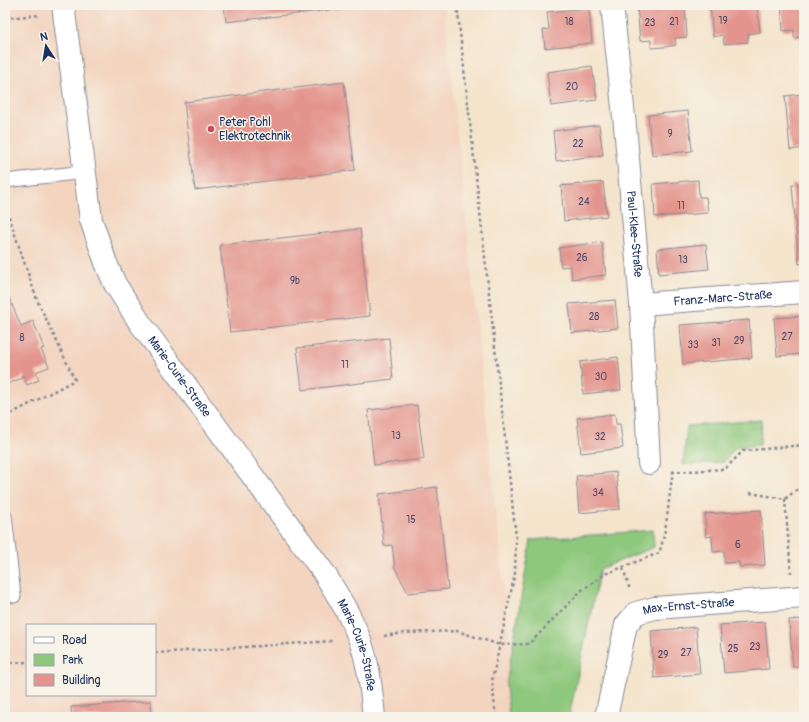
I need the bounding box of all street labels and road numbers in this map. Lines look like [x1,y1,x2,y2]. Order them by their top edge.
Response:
street label: Paul-Klee-Straße [623,190,646,278]
street label: Franz-Marc-Straße [673,287,773,310]
street label: Marie-Curie-Straße [144,333,214,420]
street label: Max-Ernst-Straße [641,595,735,619]
street label: Marie-Curie-Straße [334,597,378,692]

